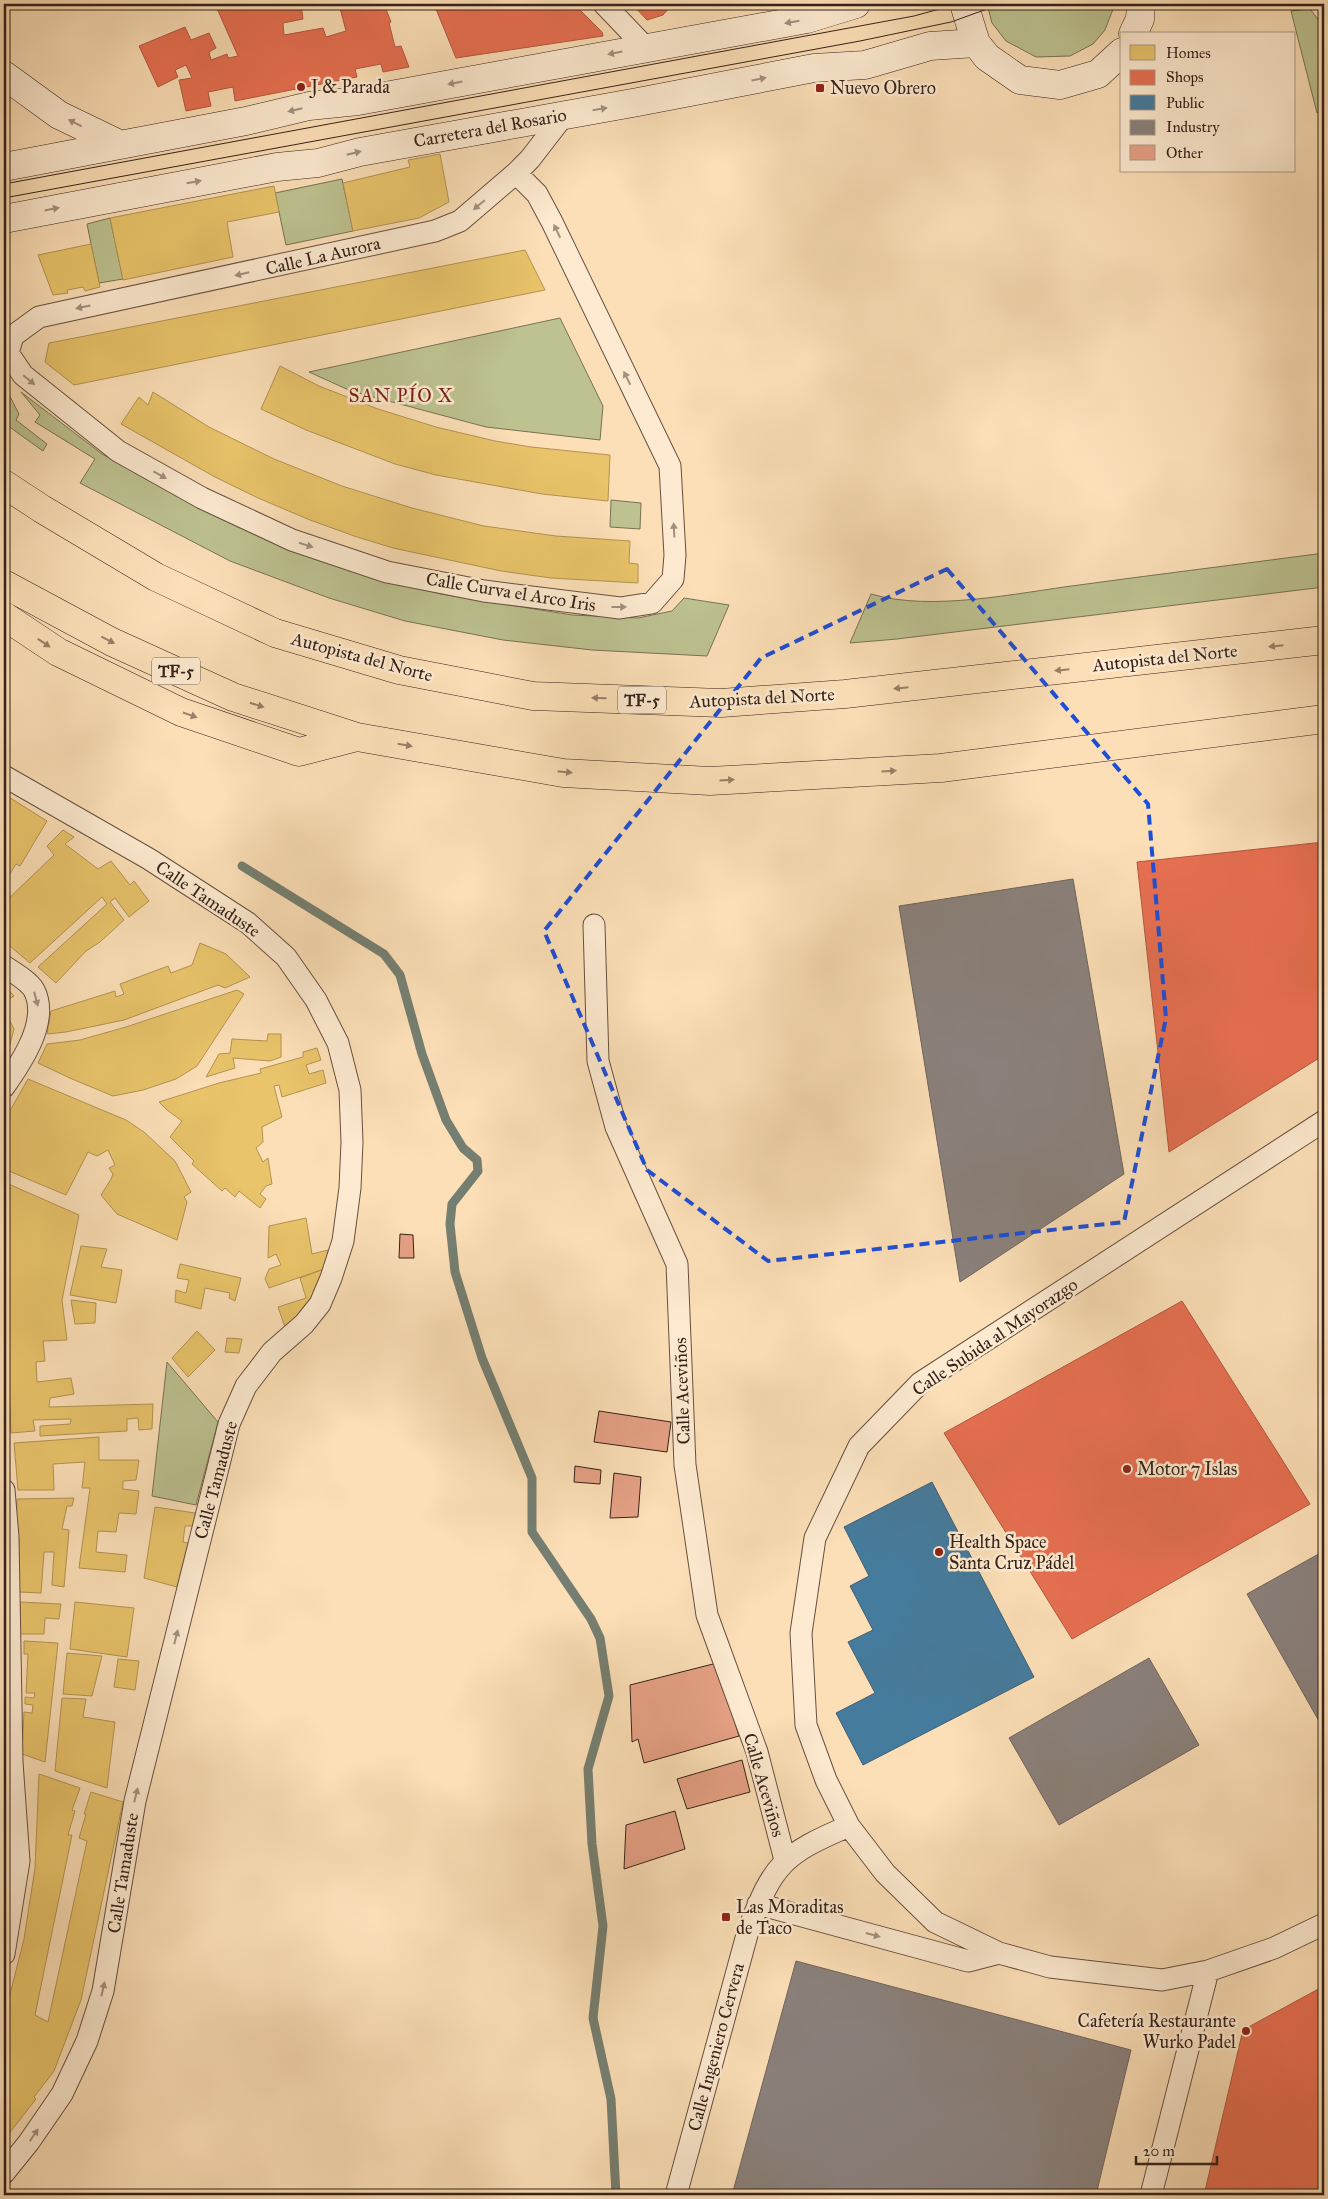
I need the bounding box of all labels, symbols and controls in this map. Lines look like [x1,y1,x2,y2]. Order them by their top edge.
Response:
one-way arrow [784,18,800,26]
legend [1120,32,1296,172]
text: Homes [1166,44,1211,62]
one-way arrow [607,49,622,57]
text: Shops [1166,68,1204,86]
one-way arrow [752,74,768,82]
place label: J & Parada [309,76,390,99]
place label: Nuevo Obrero [830,77,936,99]
one-way arrow [447,79,463,87]
marker: J & Parada [295,81,307,93]
marker: Nuevo Obrero [814,82,826,94]
text: Public [1166,94,1204,112]
street label: Carretera del Rosario [412,104,568,152]
one-way arrow [592,104,608,112]
one-way arrow [287,106,302,114]
text: Industry [1166,118,1220,136]
one-way arrow [68,119,82,127]
text: Other [1166,144,1203,162]
one-way arrow [346,149,361,157]
one-way arrow [186,178,202,186]
one-way arrow [473,199,486,210]
one-way arrow [44,205,60,213]
one-way arrow [552,224,560,238]
street label: Calle La Aurora [263,232,383,280]
one-way arrow [234,270,249,278]
one-way arrow [74,304,90,312]
one-way arrow [623,371,631,385]
one-way arrow [22,374,35,385]
district label: SAN PÍO X [348,383,454,407]
one-way arrow [153,471,167,479]
one-way arrow [670,522,678,538]
one-way arrow [299,542,314,549]
street label: Calle Curva el Arco Iris [425,568,597,616]
one-way arrow [611,603,627,611]
street label: Autopista del Norte [288,627,435,686]
one-way arrow [101,636,115,644]
one-way arrow [38,638,51,648]
street label: Autopista del Norte [1091,639,1238,677]
one-way arrow [1267,642,1283,650]
road number: TF-5 [152,658,200,684]
one-way arrow [1054,666,1070,674]
street label: Autopista del Norte [688,683,835,713]
one-way arrow [892,684,908,692]
road number: TF-5 [618,686,666,714]
one-way arrow [591,694,607,702]
one-way arrow [250,701,265,709]
one-way arrow [183,711,198,719]
one-way arrow [397,742,413,750]
one-way arrow [882,767,898,775]
one-way arrow [557,768,573,776]
one-way arrow [719,775,735,783]
street label: Calle Tamaduste [151,856,265,942]
one-way arrow [33,992,41,1007]
street label: Calle Subida al Mayorazgo [908,1273,1083,1401]
street label: Calle Aceviños [669,1337,695,1445]
street label: Calle Tamaduste [190,1418,242,1542]
place label: Motor 7 Islas [1137,1458,1237,1480]
marker: Motor 7 Islas [1121,1463,1133,1475]
place label: Health Space Santa Cruz Pádel [949,1531,1074,1574]
marker: Health Space Santa Cruz Pádel [933,1546,945,1558]
one-way arrow [172,1630,180,1645]
street label: Calle Aceviños [739,1730,789,1840]
one-way arrow [132,1787,140,1802]
street label: Calle Tamaduste [103,1811,143,1935]
place label: Las Moraditas de Taco [736,1896,844,1939]
marker: Las Moraditas de Taco [720,1911,732,1923]
one-way arrow [865,1931,880,1939]
street label: Calle Ingeniero Cervera [683,1960,750,2134]
one-way arrow [99,1982,107,1997]
place label: Cafetería Restaurante Wurko Padel [1078,2010,1236,2053]
marker: Cafetería Restaurante Wurko Padel [1240,2025,1252,2037]
one-way arrow [29,2128,39,2142]
scale bar [1136,2134,1217,2166]
text: 20 m [1143,2142,1175,2160]

